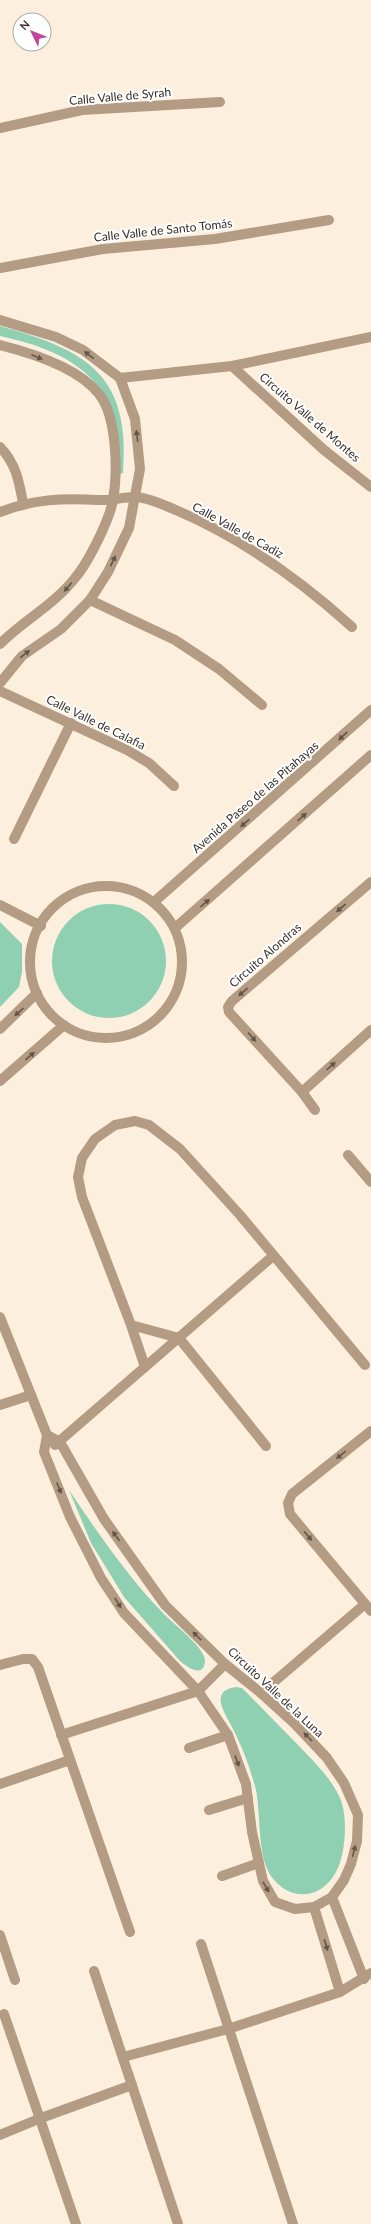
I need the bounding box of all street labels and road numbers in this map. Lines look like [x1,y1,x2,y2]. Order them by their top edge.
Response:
street label: Calle Valle de Syrah [68,84,172,108]
street label: Calle Valle de Santo Tomás [93,215,233,245]
street label: Circuito Valle de Montes [257,369,363,465]
street label: Calle Valle de Cadiz [190,499,287,562]
street label: Calle Valle de Calafia [44,691,148,753]
street label: Avenida Paseo de las Pitahayas [189,738,321,856]
street label: Circuito Alondras [226,920,304,990]
street label: Circuito Valle de la Luna [225,1644,327,1740]

